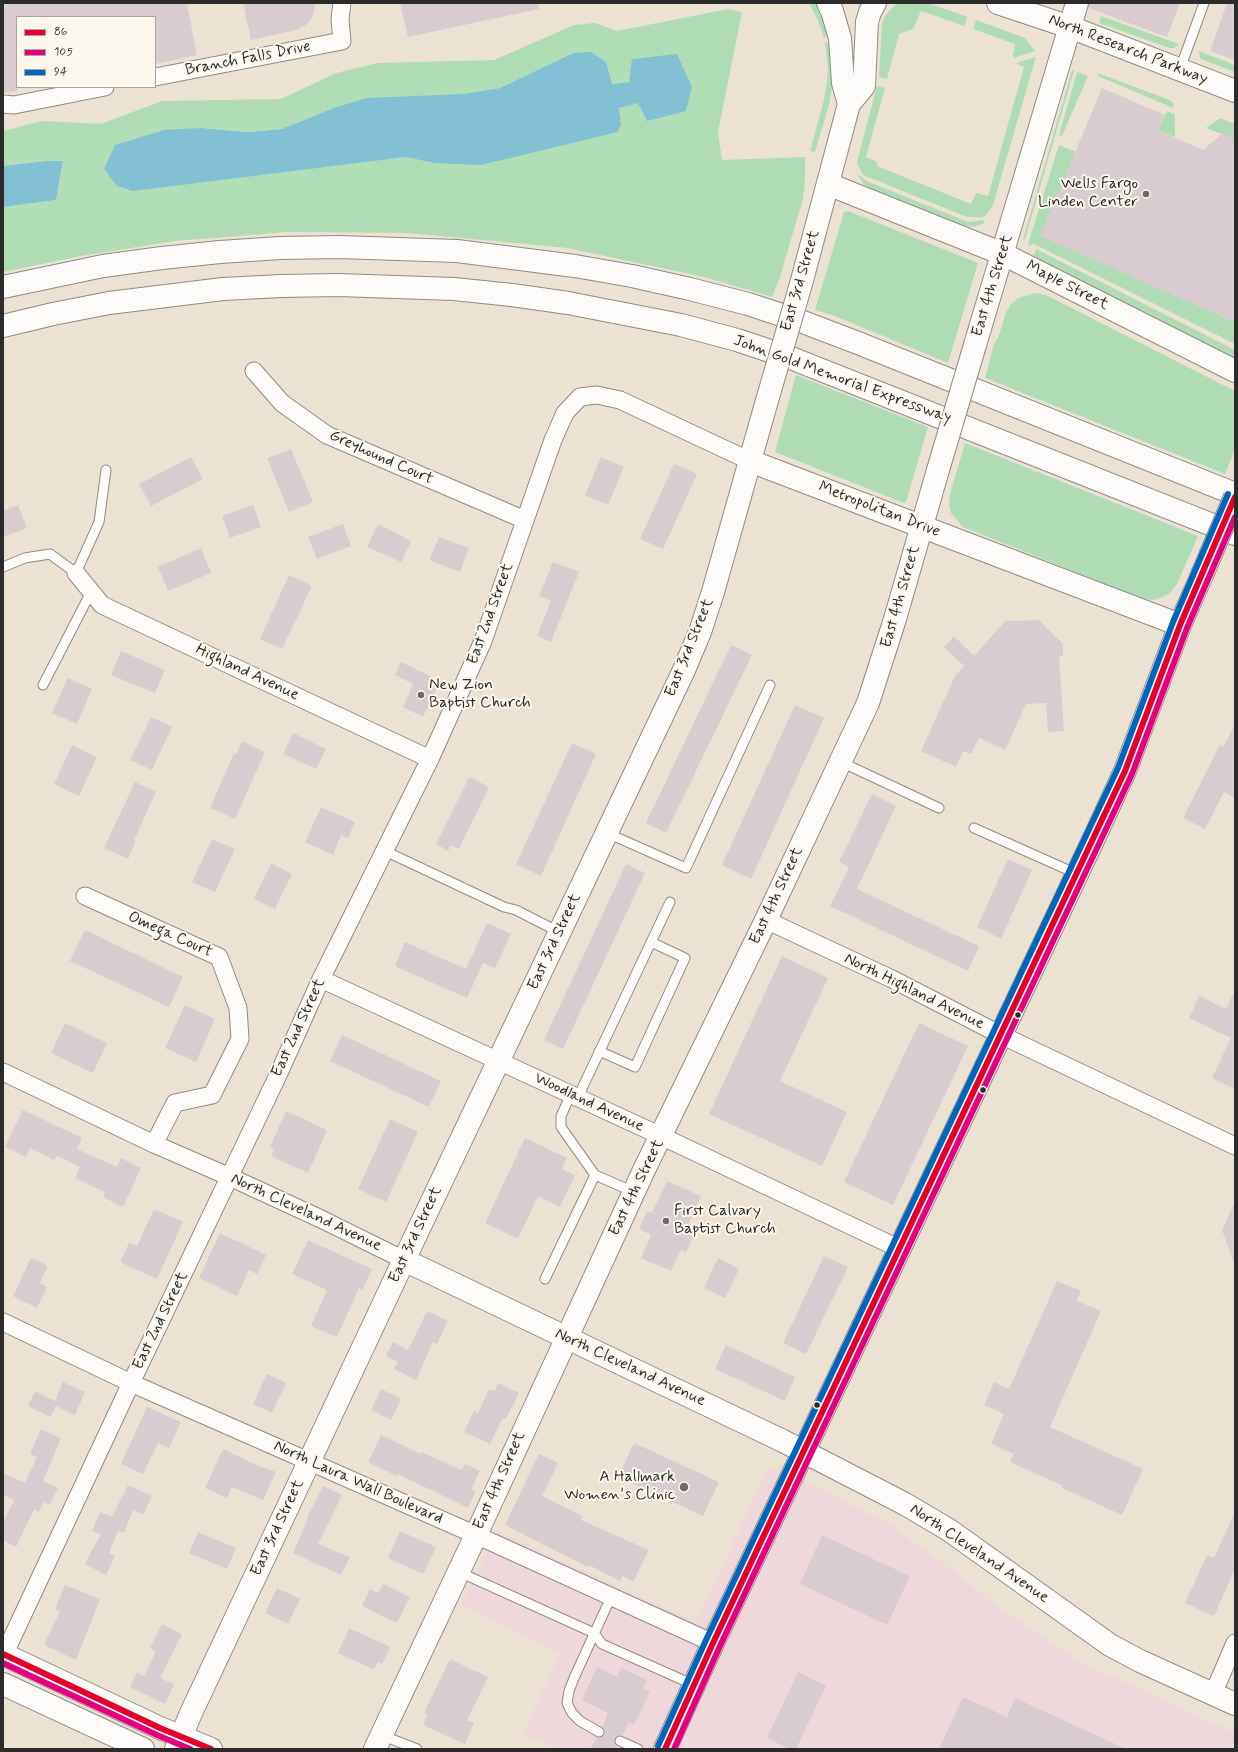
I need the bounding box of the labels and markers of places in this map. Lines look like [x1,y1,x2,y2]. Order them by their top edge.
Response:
place label: Wells Fargo Linden Center [1038,175,1138,213]
marker: Wells Fargo Linden Center [1141,189,1151,199]
place label: New Zion Baptist Church [429,676,531,714]
marker: New Zion Baptist Church [416,690,426,700]
unlabelled marker [1013,1010,1023,1020]
unlabelled marker [978,1085,988,1095]
place label: First Calvary Baptist Church [674,1202,776,1240]
marker: First Calvary Baptist Church [661,1216,671,1226]
unlabelled marker [812,1400,822,1410]
place label: A Hallmark Women's Clinic [564,1468,675,1506]
marker: A Hallmark Women's Clinic [678,1481,690,1493]

